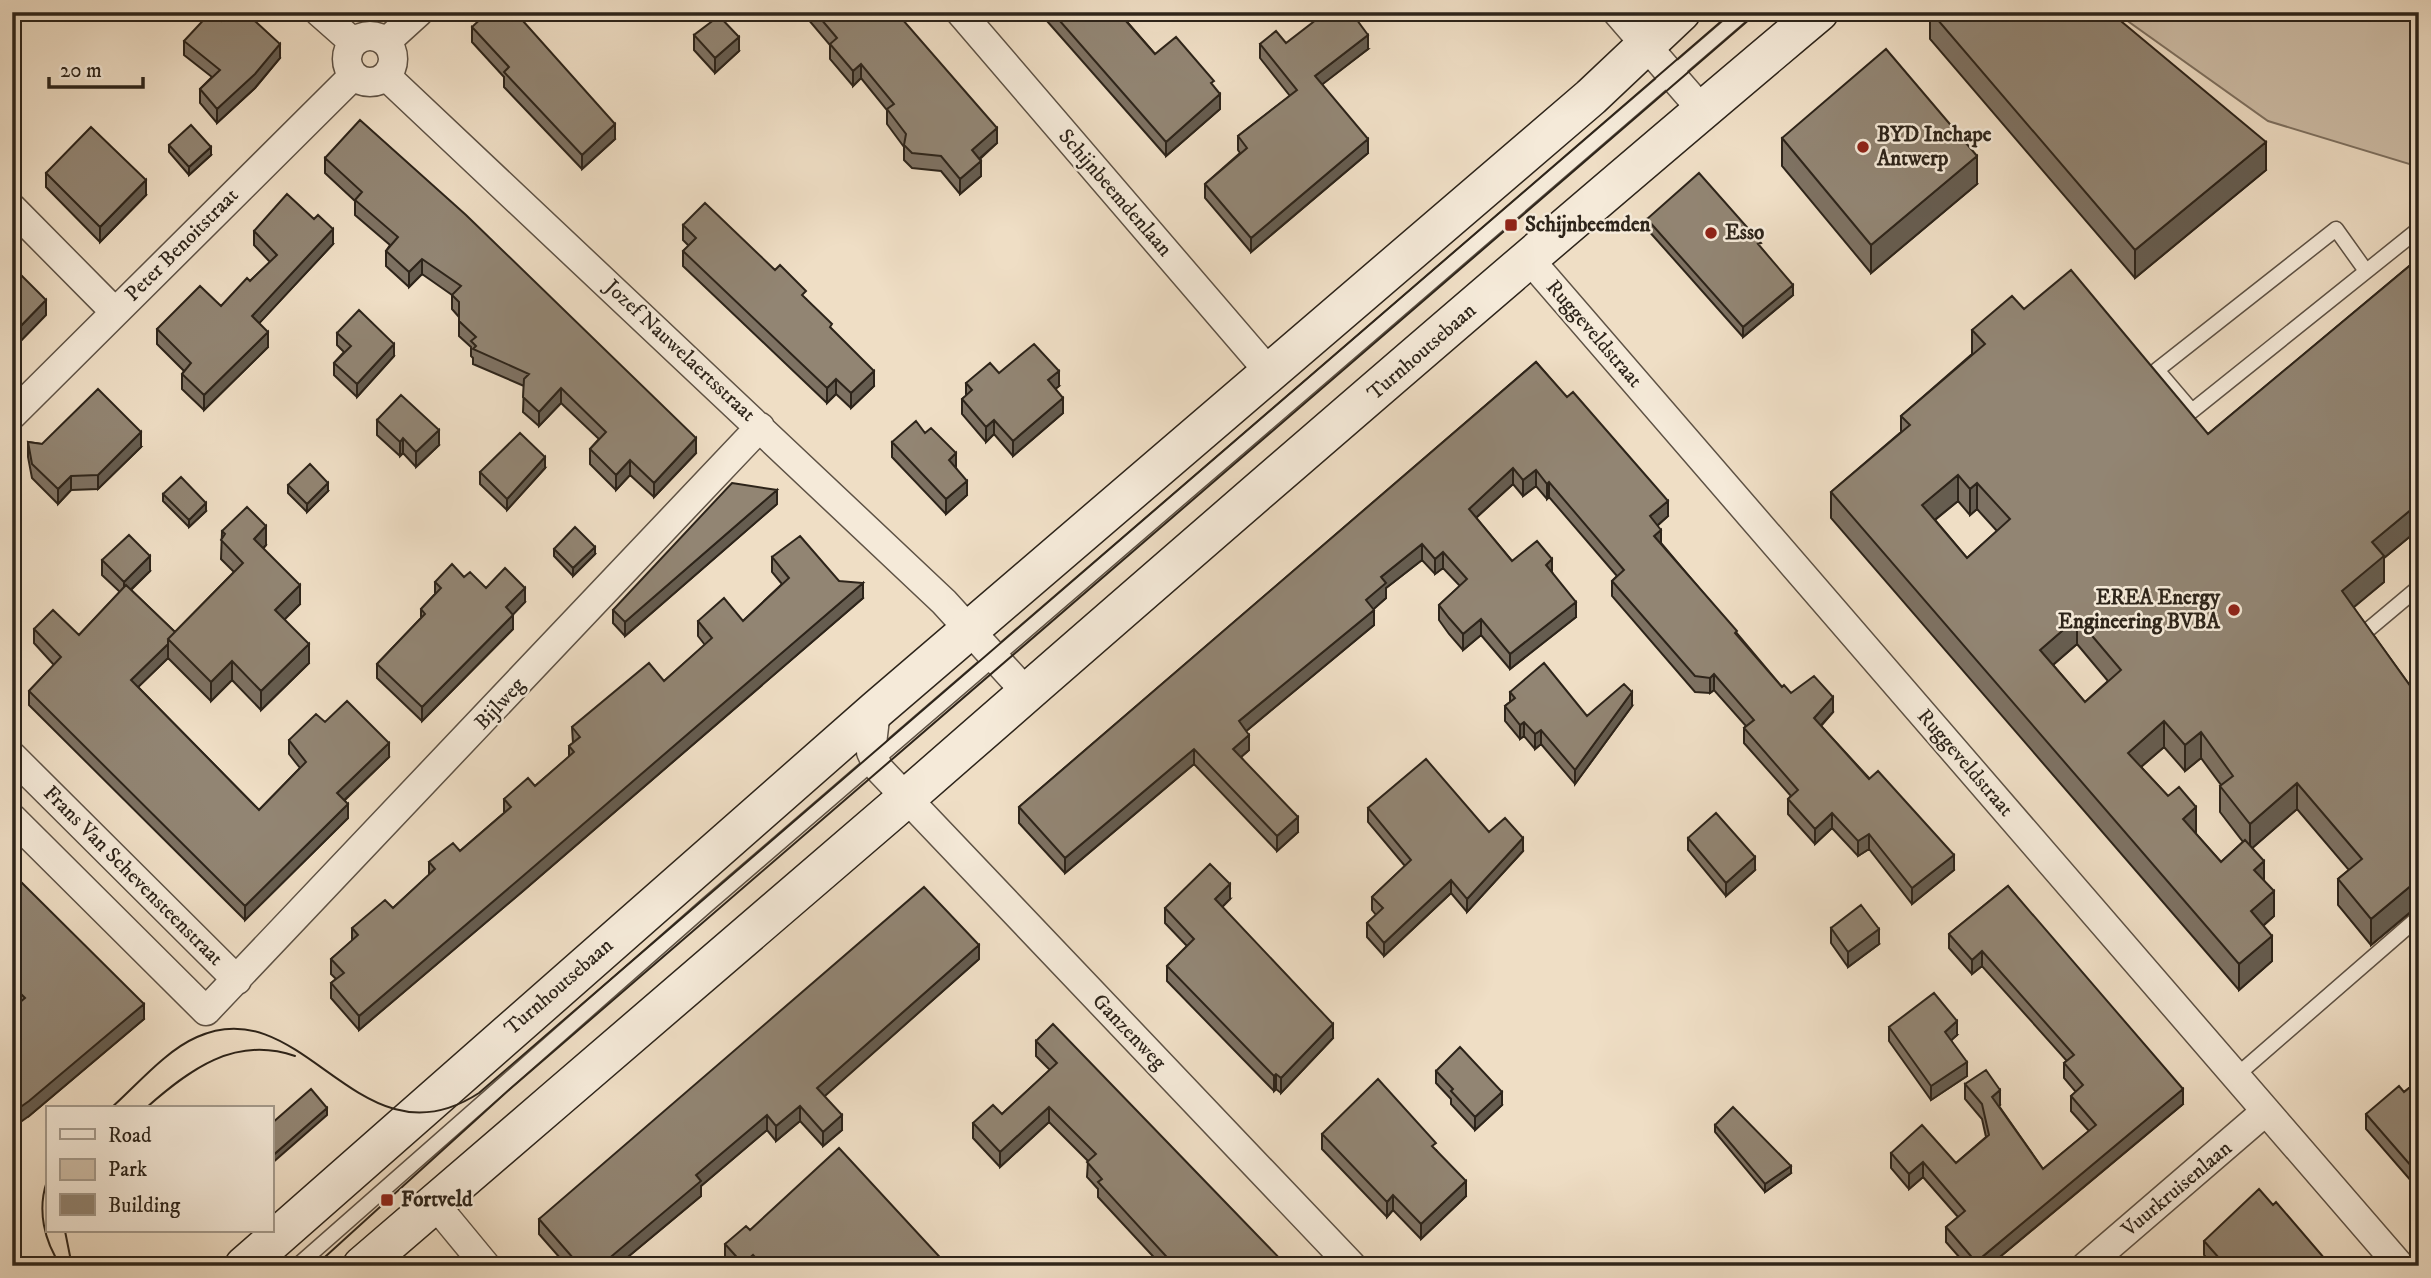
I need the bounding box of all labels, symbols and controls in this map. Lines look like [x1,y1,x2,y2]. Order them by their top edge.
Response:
scale bar [49,46,144,90]
text: 20 m [60,58,102,84]
place label: BYD Inchape Antwerp [1876,122,1992,172]
street label: Schijnbeemdenlaan [1052,124,1178,262]
marker: BYD Inchape Antwerp [1855,139,1871,155]
street label: Peter Benoitstraat [120,183,244,307]
place label: Schijnbeemden [1525,212,1652,239]
marker: Schijnbeemden [1503,217,1519,233]
place label: Esso [1725,220,1764,246]
marker: Esso [1703,225,1719,241]
street label: Jozef Nauwelaertsstraat [598,273,761,428]
street label: Ruggeveldstraat [1540,275,1648,393]
street label: Turnhoutsebaan [1362,298,1482,406]
place label: EREA Energy Engineering BVBA [2058,585,2221,635]
marker: EREA Energy Engineering BVBA [2226,602,2242,618]
street label: Bijlweg [469,672,531,736]
street label: Ruggeveldstraat [1911,704,2019,822]
street label: Frans Van Schevensteenstraat [37,780,229,972]
street label: Turnhoutsebaan [499,933,619,1041]
street label: Ganzenweg [1086,989,1172,1076]
legend [46,1106,273,1232]
text: Road [108,1123,152,1149]
street label: Vuurkruisenlaan [2116,1135,2237,1243]
text: Park [108,1157,148,1183]
place label: Fortveld [401,1187,473,1213]
marker: Fortveld [379,1192,395,1208]
text: Building [108,1193,181,1219]

